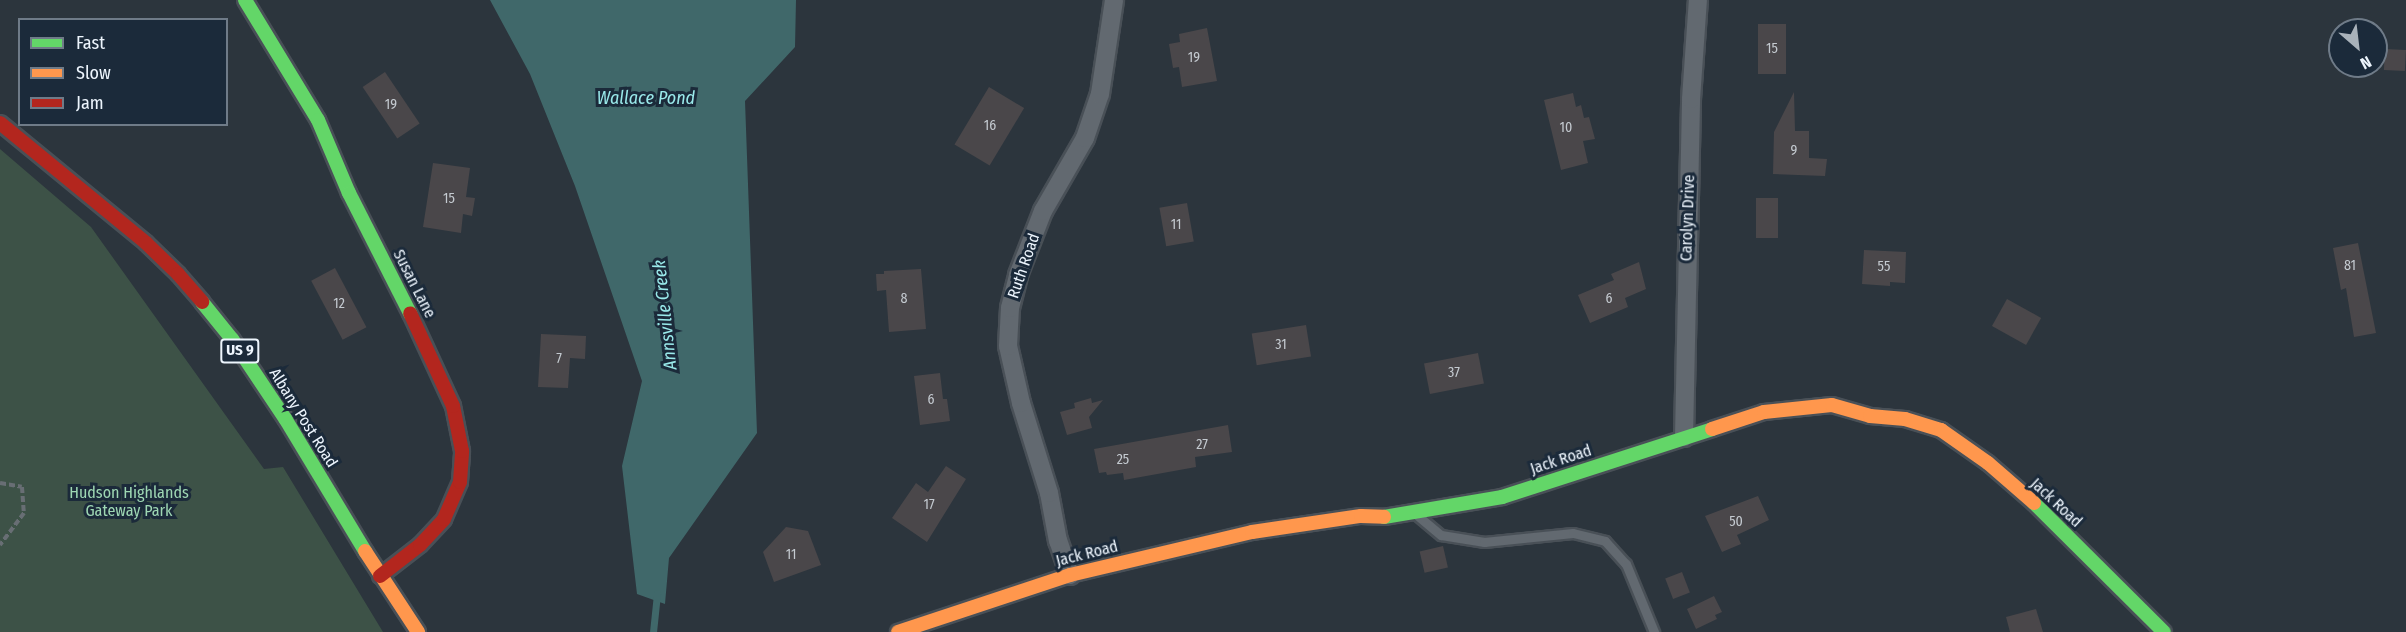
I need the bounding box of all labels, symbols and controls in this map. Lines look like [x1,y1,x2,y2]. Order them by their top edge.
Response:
legend [18,18,228,126]
north arrow [2328,18,2388,78]
text: Fast [76,32,105,54]
house number: 15 [1766,41,1778,57]
house number: 19 [1188,50,1200,66]
text: N [2357,52,2374,73]
text: Slow [76,62,111,84]
water label: Wallace Pond [597,87,695,109]
text: Jam [76,92,104,114]
house number: 19 [385,97,397,113]
house number: 16 [984,118,996,134]
house number: 10 [1560,120,1572,136]
house number: 9 [1791,143,1797,159]
street label: Carolyn Drive [1677,174,1699,262]
house number: 15 [443,191,455,207]
house number: 11 [1171,217,1181,233]
street label: Ruth Road [1004,231,1044,301]
street label: Susan Lane [389,247,439,321]
house number: 81 [2344,258,2356,274]
water label: Annsville Creek [648,259,682,371]
house number: 55 [1878,259,1890,275]
house number: 8 [901,291,907,307]
house number: 6 [1606,291,1612,307]
house number: 12 [333,296,345,312]
house number: 31 [1275,337,1287,353]
road number: US 9 [219,339,261,363]
house number: 7 [556,351,562,367]
street label: Albany Post Road [265,365,341,471]
house number: 37 [1448,365,1460,381]
house number: 6 [928,392,934,408]
house number: 27 [1196,437,1208,453]
street label: Jack Road [1528,441,1594,479]
house number: 25 [1117,452,1129,468]
street label: Jack Road [2026,474,2086,532]
park label: Hudson Highlands Gateway Park [69,483,189,521]
house number: 17 [923,497,935,513]
house number: 50 [1729,514,1743,530]
street label: Jack Road [1054,537,1120,571]
house number: 11 [786,547,796,563]

